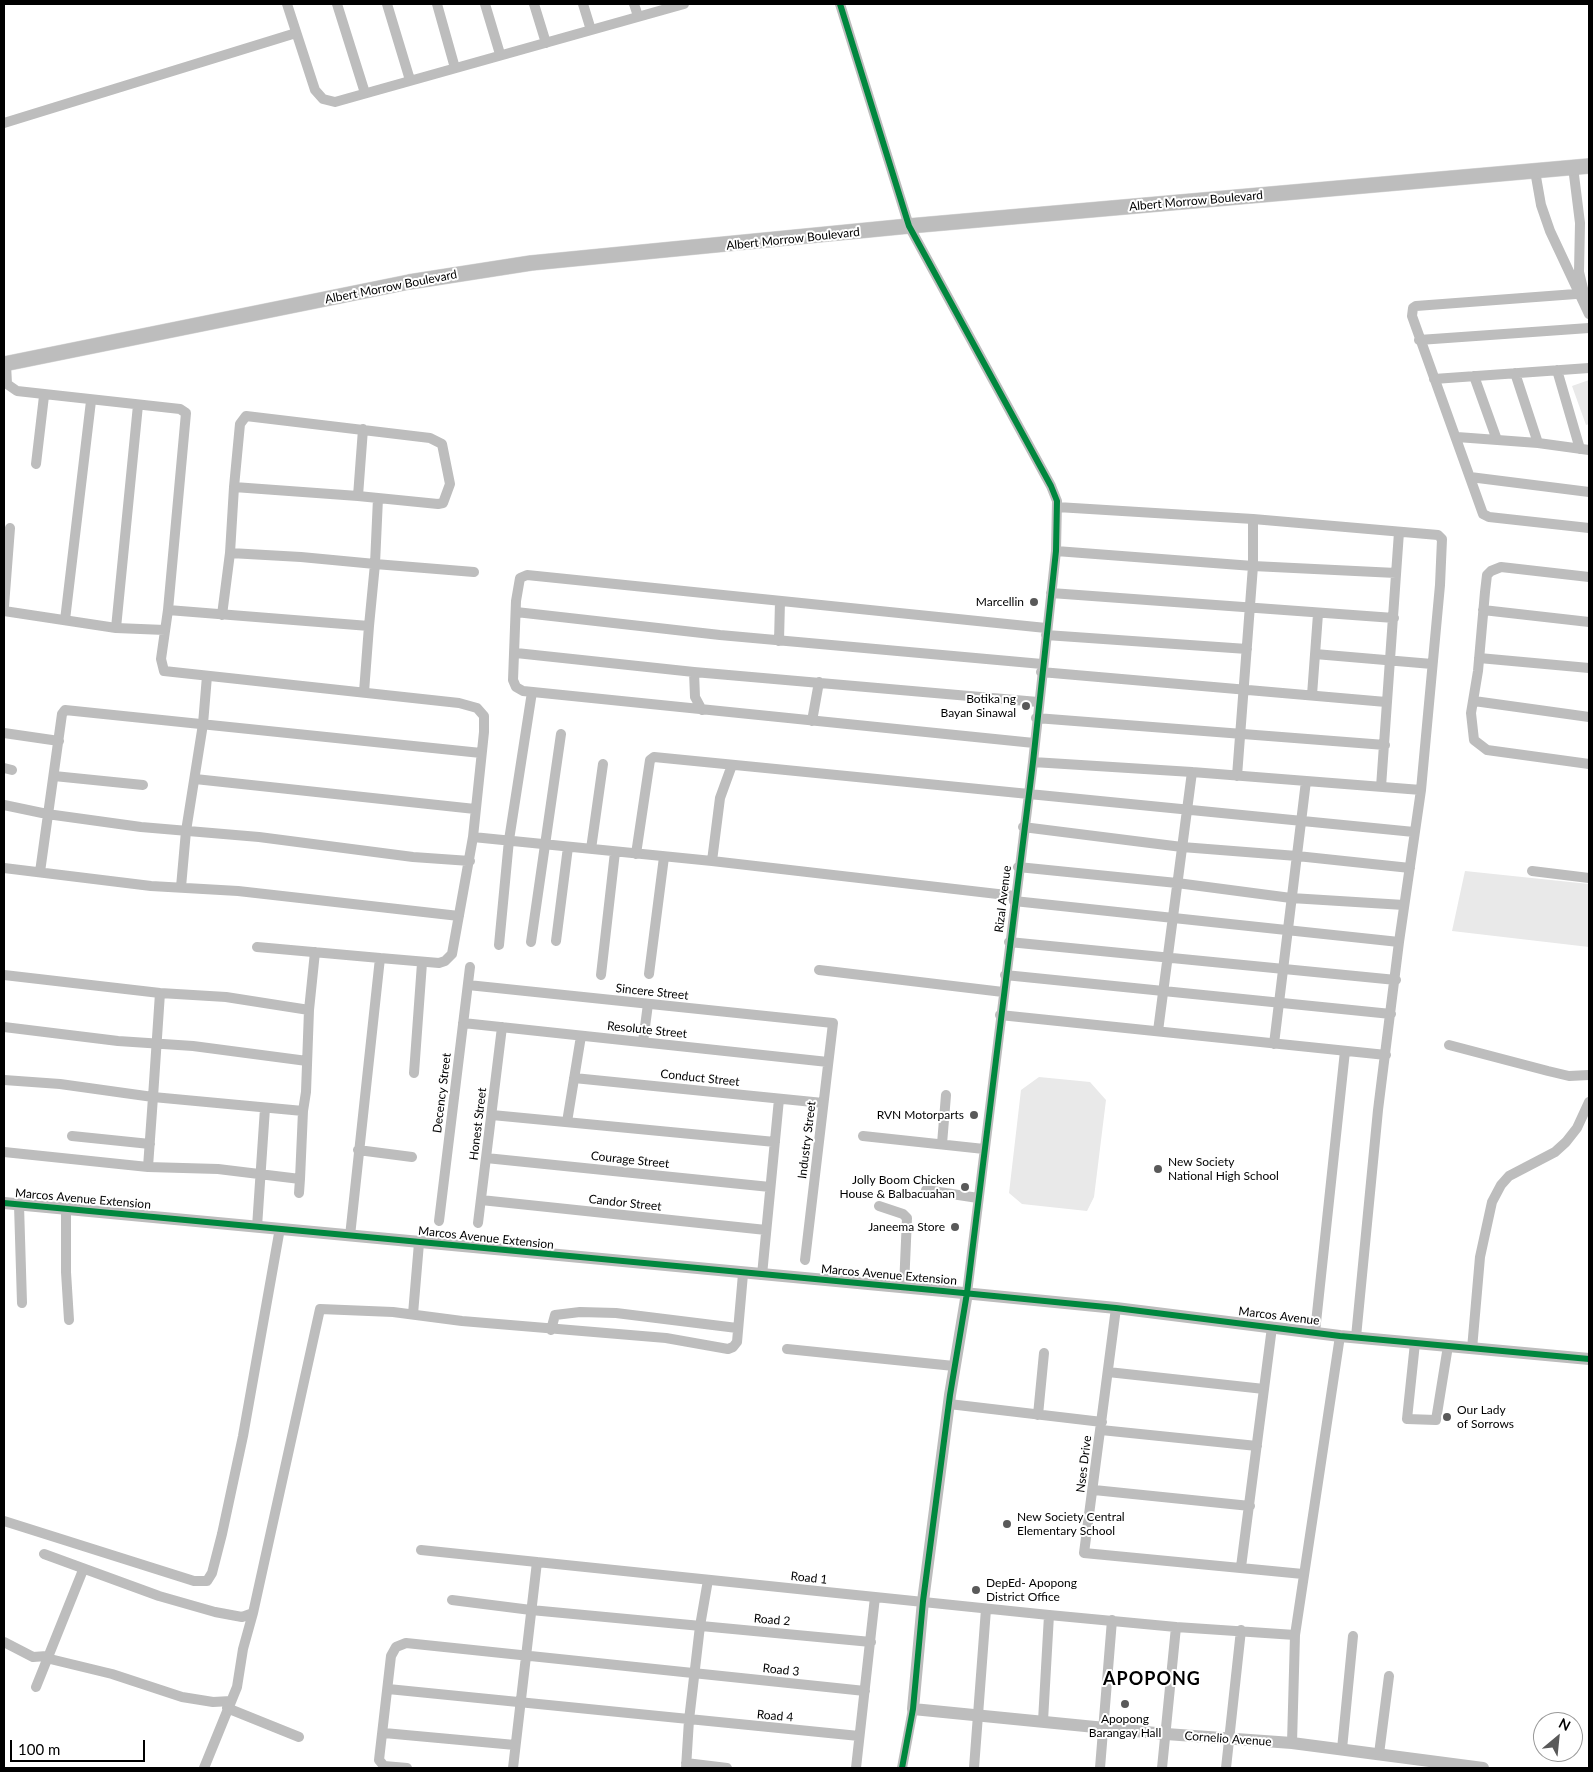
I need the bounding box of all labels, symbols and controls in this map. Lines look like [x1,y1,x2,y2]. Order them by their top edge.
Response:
street label: Albert Morrow Boulevard [1128,188,1264,214]
street label: Albert Morrow Boulevard [725,225,861,253]
street label: Albert Morrow Boulevard [324,267,458,307]
place label: Marcellin [976,595,1024,609]
marker: Marcellin [1028,596,1040,608]
place label: Botika ng Bayan Sinawal [941,692,1016,720]
marker: Botika ng Bayan Sinawal [1020,700,1032,712]
street label: Rizal Avenue [992,865,1014,933]
street label: Sincere Street [615,981,689,1003]
street label: Resolute Street [606,1019,688,1041]
street label: Decency Street [430,1052,454,1134]
street label: Conduct Street [660,1067,740,1089]
street label: Honest Street [466,1087,490,1161]
street label: Industry Street [795,1100,819,1180]
place label: RVN Motorparts [877,1108,964,1122]
marker: RVN Motorparts [968,1109,980,1121]
street label: Courage Street [590,1149,670,1171]
place label: New Society National High School [1168,1155,1279,1183]
marker: New Society National High School [1152,1163,1164,1175]
place label: Jolly Boom Chicken House & Balbacuahan [839,1173,955,1201]
marker: Jolly Boom Chicken House & Balbacuahan [959,1181,971,1193]
street label: Marcos Avenue Extension [14,1186,152,1212]
street label: Candor Street [588,1192,662,1214]
place label: Janeema Store [868,1220,945,1234]
marker: Janeema Store [949,1221,961,1233]
street label: Marcos Avenue Extension [417,1224,555,1252]
street label: Marcos Avenue Extension [820,1262,958,1288]
street label: Marcos Avenue [1238,1304,1320,1328]
place label: Our Lady of Sorrows [1457,1403,1514,1431]
marker: Our Lady of Sorrows [1441,1411,1453,1423]
street label: Nses Drive [1073,1435,1095,1493]
place label: New Society Central Elementary School [1017,1510,1125,1538]
marker: New Society Central Elementary School [1001,1518,1013,1530]
street label: Road 1 [790,1569,828,1587]
place label: DepEd- Apopong District Office [986,1576,1077,1604]
marker: DepEd- Apopong District Office [970,1584,982,1596]
street label: Road 2 [753,1611,791,1629]
street label: Road 3 [762,1661,800,1679]
district label: APOPONG [1102,1668,1202,1690]
marker: Apopong Barangay Hall [1119,1698,1131,1710]
street label: Road 4 [756,1707,794,1725]
place label: Apopong Barangay Hall [1089,1712,1161,1740]
north arrow [1533,1712,1583,1762]
text: N [1556,1714,1574,1734]
street label: Cornelio Avenue [1184,1729,1272,1749]
scale bar [12,1730,148,1762]
text: 100 m [18,1740,60,1758]

